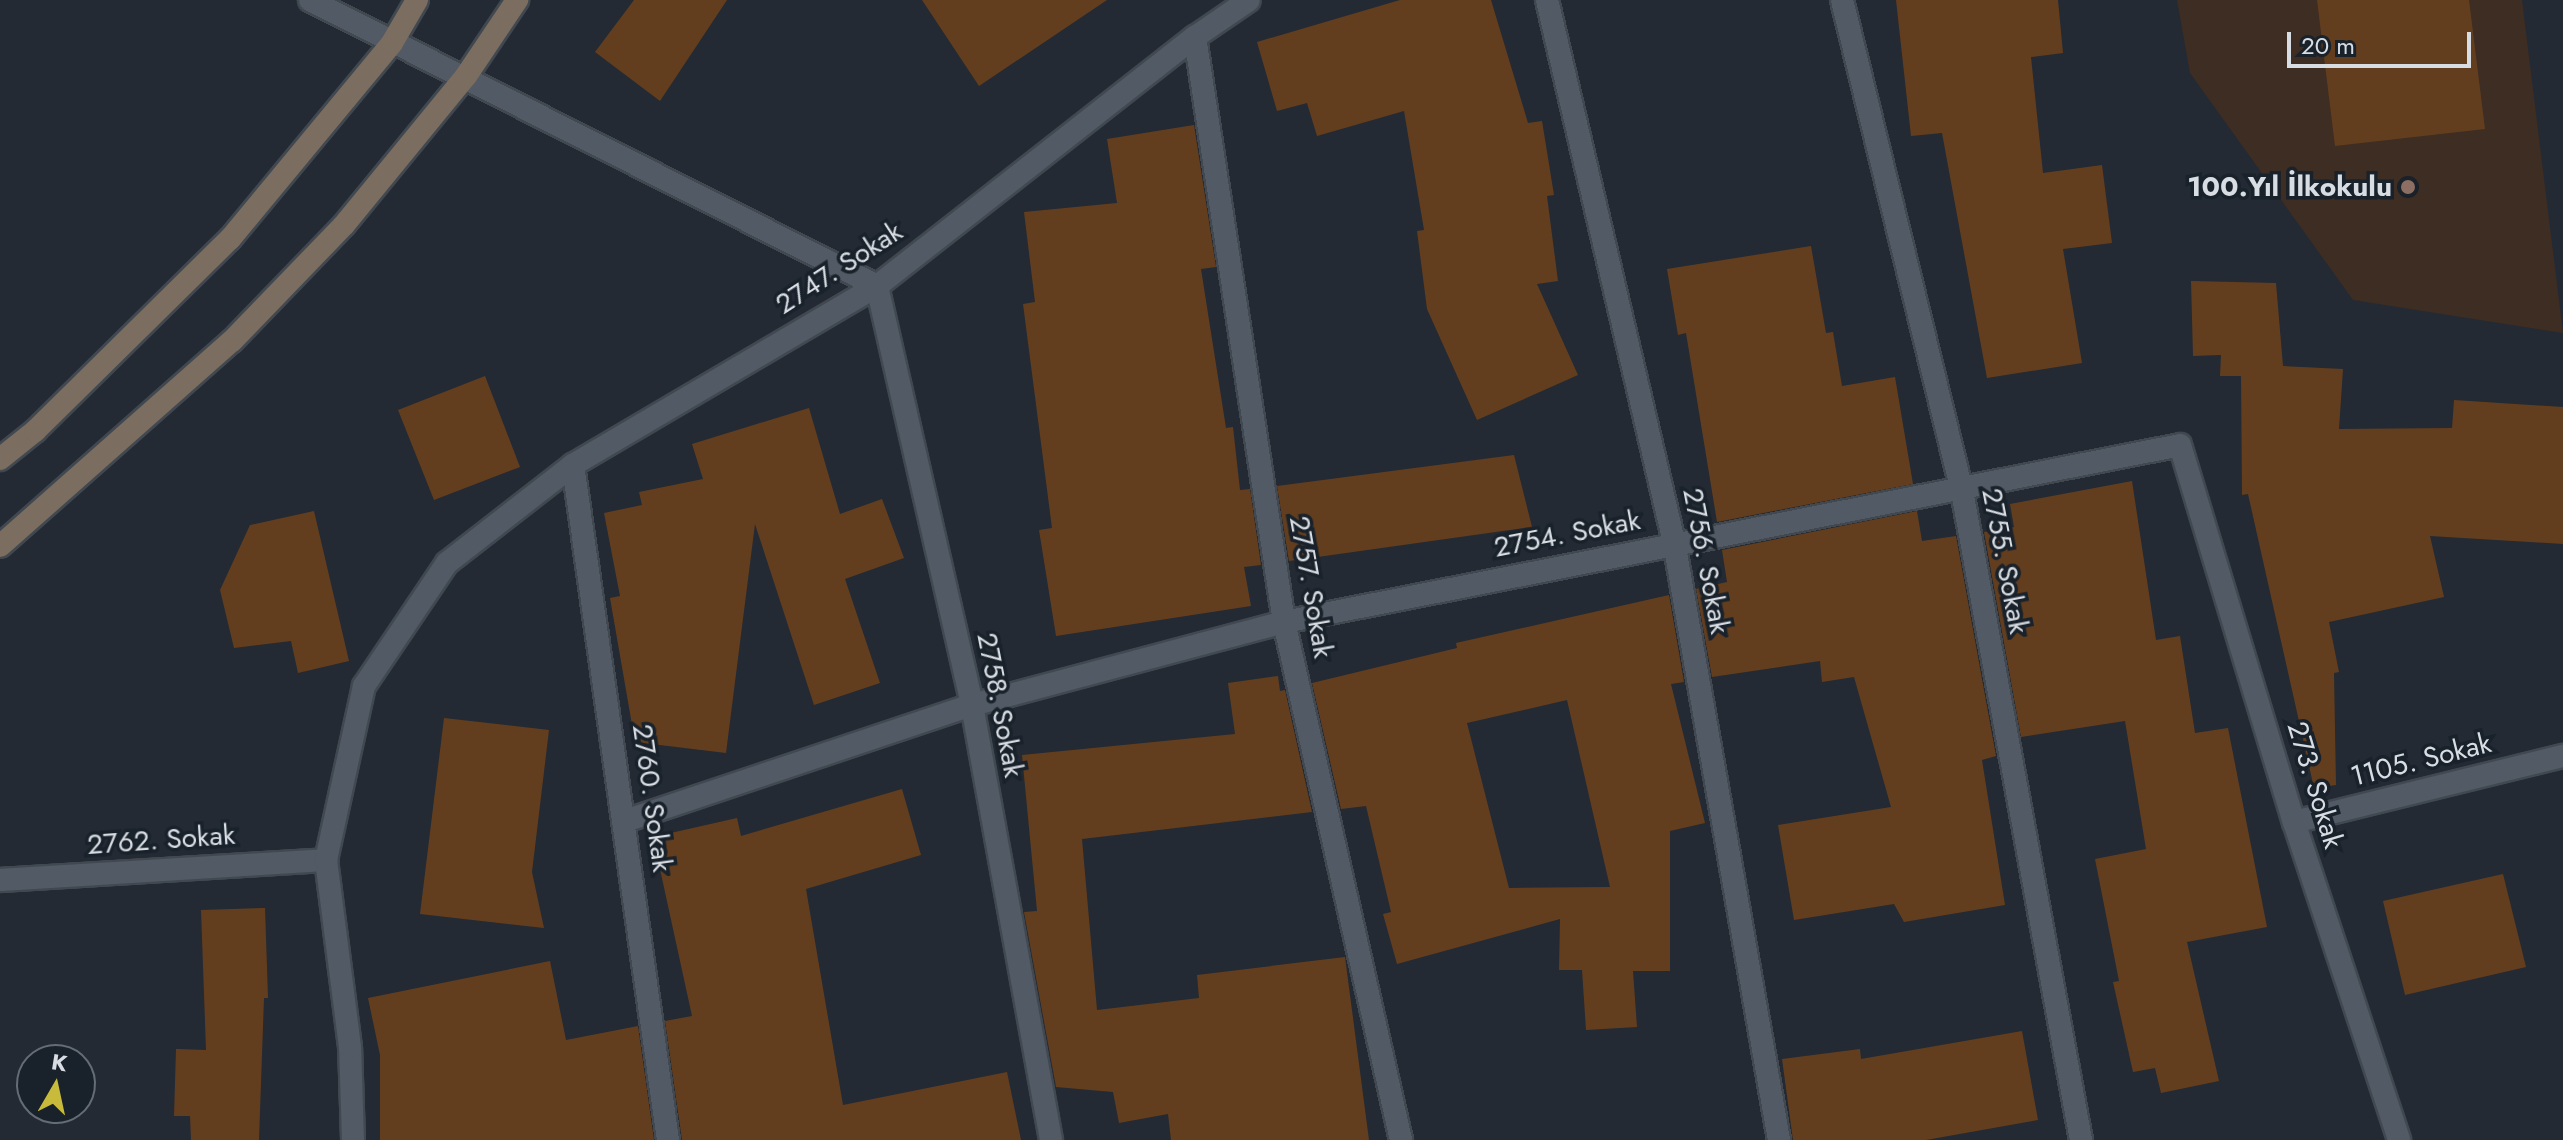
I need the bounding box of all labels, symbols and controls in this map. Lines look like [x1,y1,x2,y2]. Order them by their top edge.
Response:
scale bar [2291,16,2475,66]
text: 20 m [2301,28,2355,63]
place label: 100.Yıl İlkokulu [2187,170,2392,204]
marker: 100.Yıl İlkokulu [2399,178,2417,196]
street label: 2747. Sokak [769,215,909,321]
street label: 2756. Sokak [1675,485,1737,637]
street label: 2755. Sokak [1974,485,2036,637]
street label: 2754. Sokak [1491,503,1643,565]
street label: 2757. Sokak [1282,513,1340,661]
street label: 2758. Sokak [970,630,1030,780]
street label: 273. Sokak [2280,717,2350,853]
street label: 2760. Sokak [625,722,679,874]
street label: 1105. Sokak [2347,726,2495,794]
street label: 2762. Sokak [86,818,236,862]
north arrow [16,1044,96,1124]
text: K [49,1045,70,1079]

